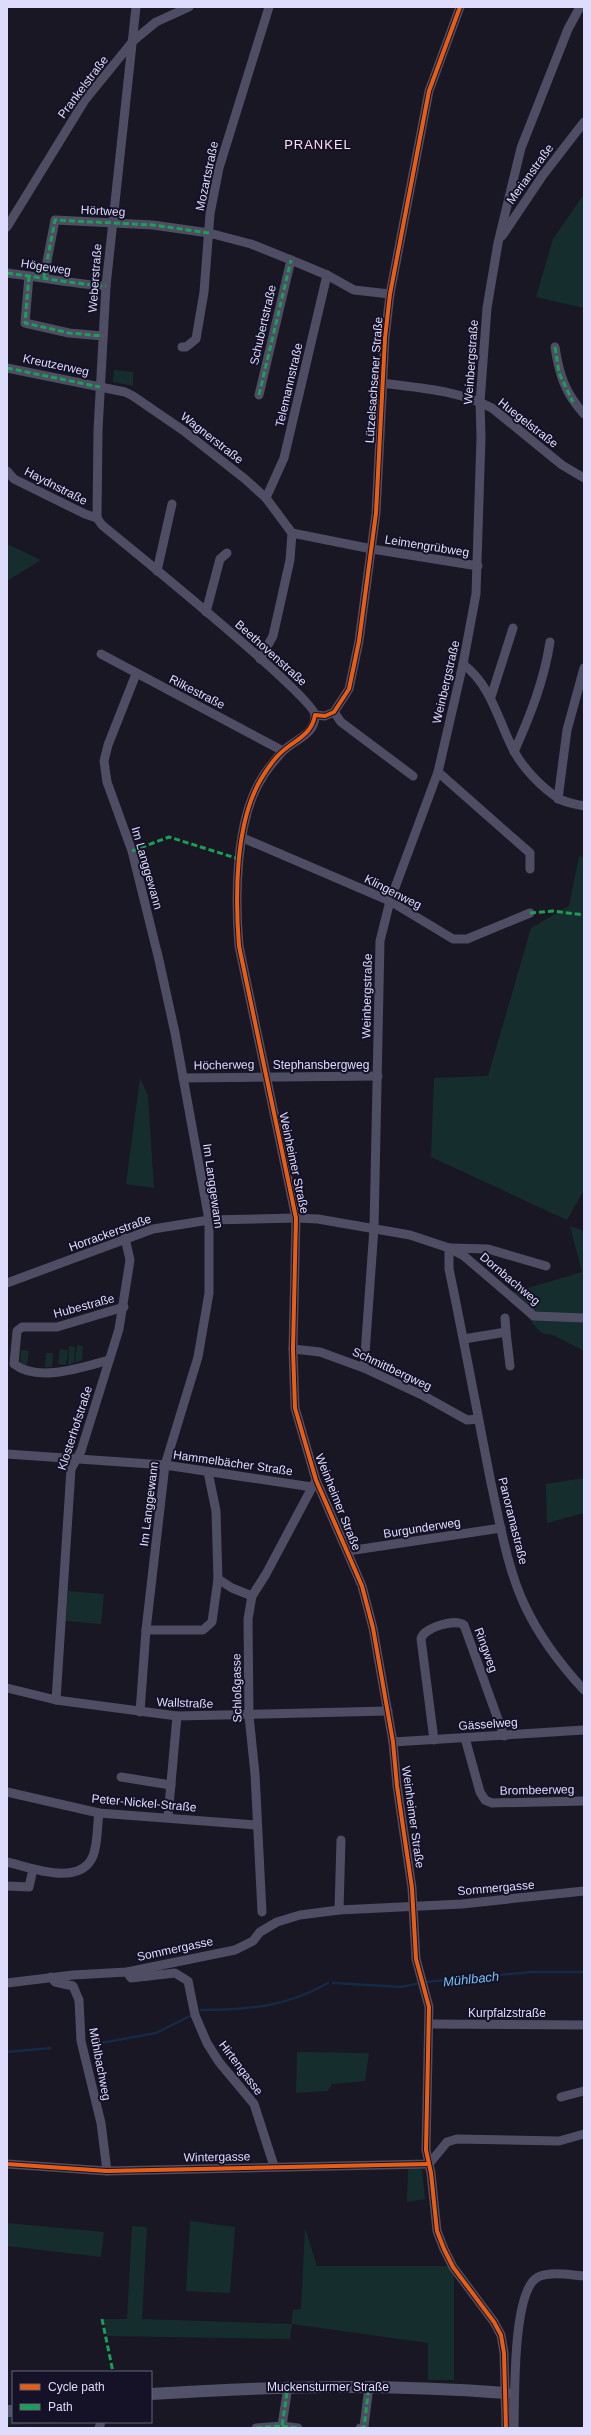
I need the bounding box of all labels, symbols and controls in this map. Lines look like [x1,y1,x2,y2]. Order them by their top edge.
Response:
street label: Prankelstraße [55,53,111,121]
district label: PRANKEL [284,137,352,152]
street label: Mozartstraße [193,140,221,212]
street label: Merianstraße [504,141,557,207]
street label: Hörtweg [80,203,126,219]
street label: Weberstraße [86,243,104,313]
street label: Högeweg [20,256,72,278]
street label: Schubertstraße [247,283,279,367]
street label: Lützelsachsener Straße [363,316,385,444]
street label: Weinbergstraße [461,319,481,405]
street label: Telemannstraße [273,341,306,428]
street label: Kreutzerweg [22,351,90,379]
street label: Huegelstraße [495,395,561,451]
street label: Wagnerstraße [178,409,246,467]
street label: Haydnstraße [22,464,90,508]
street label: Leimengrübweg [384,532,470,560]
street label: Beethovenstraße [232,617,310,689]
street label: Weinbergstraße [430,639,462,725]
street label: Rilkestraße [167,672,227,712]
street label: Im Langgewann [129,825,165,911]
street label: Klingenweg [362,872,424,912]
street label: Weinbergstraße [359,953,375,1039]
street label: Höcherweg [194,1057,254,1073]
street label: Stephansbergweg [273,1058,369,1072]
street label: Weinheimer Straße [276,1111,312,1215]
street label: Im Langgewann [200,1143,226,1229]
street label: Horrackerstraße [67,1211,153,1254]
street label: Dornbachweg [477,1250,543,1308]
street label: Hubestraße [52,1291,116,1321]
street label: Schmittbergweg [350,1344,434,1394]
street label: Klosterhofstraße [55,1384,95,1472]
street label: Hammelbächer Straße [172,1448,294,1478]
street label: Weinheimer Straße [312,1452,364,1553]
street label: Im Langgewann [137,1461,161,1547]
street label: Panoramastraße [495,1476,531,1566]
street label: Burgunderweg [382,1515,462,1541]
street label: Ringweg [471,1626,501,1674]
street label: Schloßgasse [229,1653,245,1723]
street label: Wallstraße [156,1695,214,1711]
street label: Gässelweg [458,1715,518,1733]
street label: Weinheimer Straße [399,1765,427,1869]
street label: Brombeerweg [500,1782,574,1798]
street label: Peter-Nickel-Straße [91,1791,197,1815]
street label: Sommergasse [457,1878,535,1898]
street label: Sommergasse [136,1934,215,1964]
water label: Mühlbach [442,1969,500,1989]
street label: Kurpfalzstraße [468,2006,546,2020]
street label: Mühlbachweg [86,2026,114,2102]
street label: Hirtengasse [216,2038,266,2098]
street label: Wintergasse [184,2149,251,2165]
legend [12,2371,152,2423]
text: Cycle path [48,2380,105,2394]
street label: Muckensturmer Straße [267,2380,389,2394]
text: Path [48,2400,73,2414]

